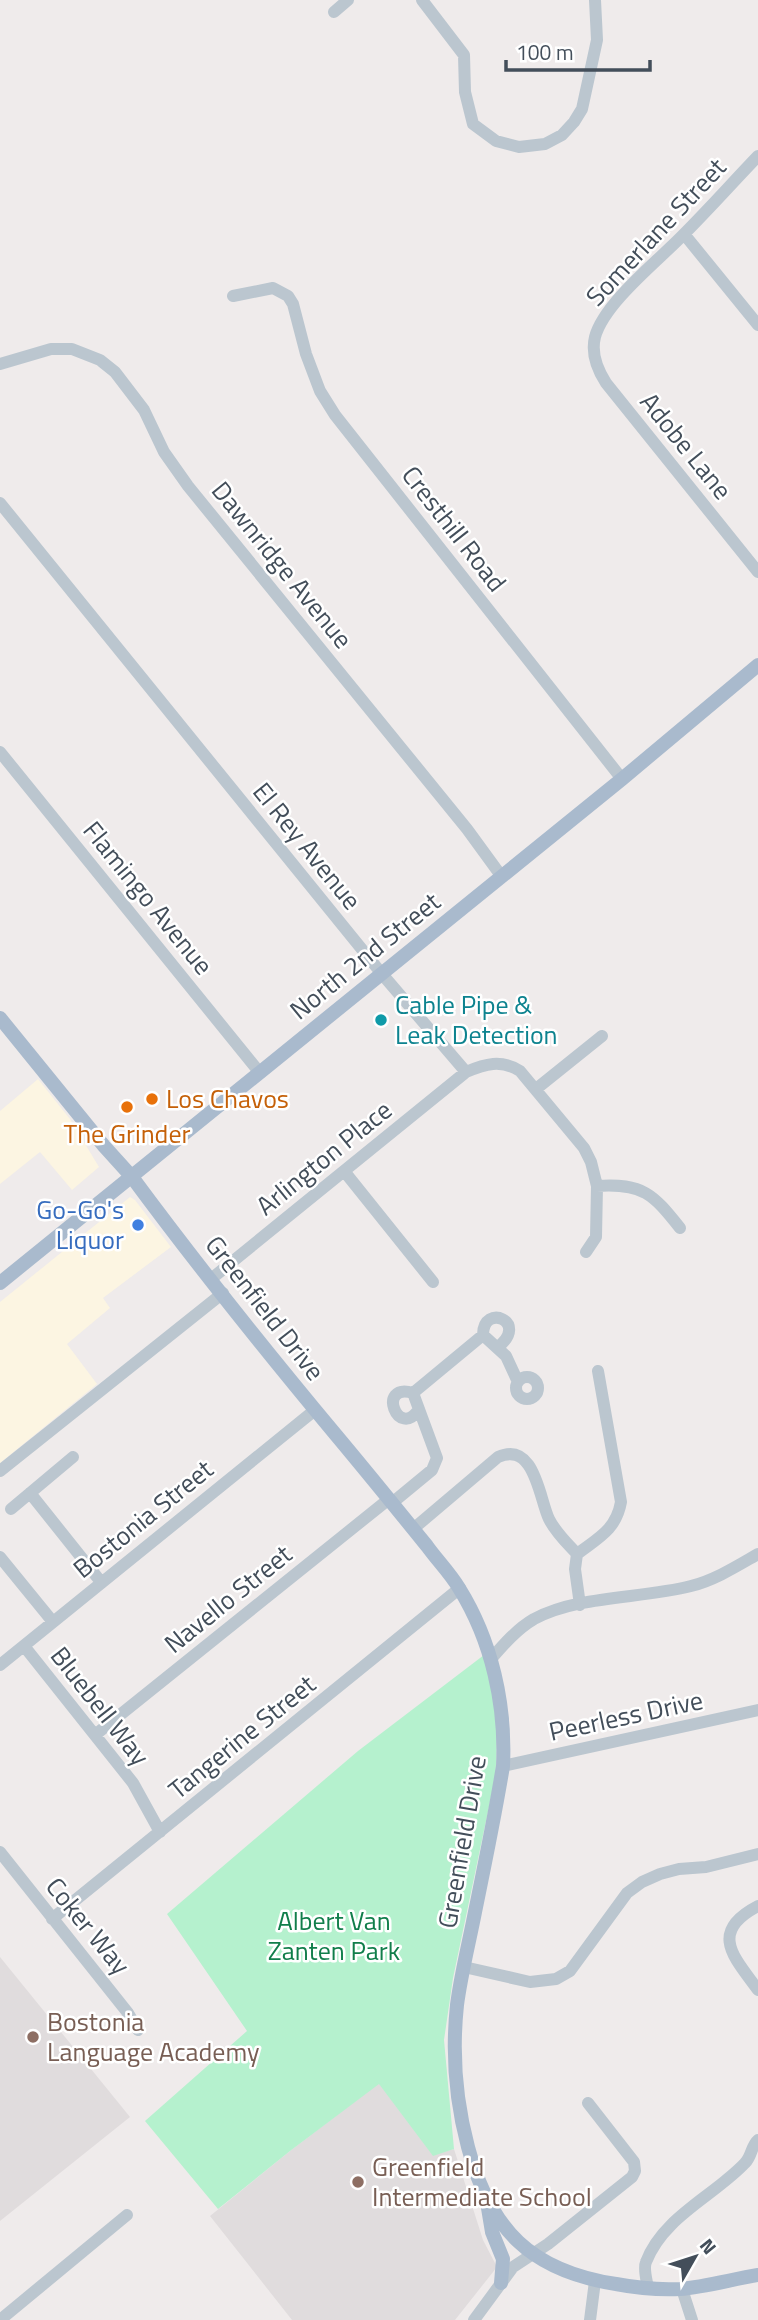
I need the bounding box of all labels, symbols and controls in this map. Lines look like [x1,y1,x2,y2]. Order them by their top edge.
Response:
scale bar [506,28,650,72]
text: 100 m [516,36,573,68]
street label: Somerlane Street [576,149,735,315]
street label: Adobe Lane [631,384,742,508]
street label: Cresthill Road [393,457,516,600]
street label: Dawnridge Avenue [203,473,362,657]
street label: El Rey Avenue [244,773,371,918]
street label: Flamingo Avenue [74,812,223,983]
street label: North 2nd Street [281,883,448,1029]
place label: Cable Pipe & Leak Detection [395,985,558,1054]
marker: Cable Pipe & Leak Detection [373,1012,389,1028]
place label: Los Chavos [166,1079,289,1118]
marker: Los Chavos [144,1091,160,1107]
street label: Arlington Place [247,1091,400,1225]
marker: The Grinder [119,1099,135,1115]
place label: The Grinder [63,1114,191,1153]
place label: Go-Go's Liquor [36,1190,124,1259]
marker: Go-Go's Liquor [130,1217,146,1233]
street label: Greenfield Drive [196,1227,335,1389]
street label: Bostonia Street [64,1450,221,1587]
street label: Navello Street [155,1535,300,1662]
street label: Bluebell Way [41,1638,159,1773]
street label: Tangerine Street [160,1665,324,1808]
street label: Peerless Drive [545,1680,706,1751]
street label: Greenfield Drive [427,1752,496,1931]
street label: Coker Way [37,1868,140,1983]
park label: Albert Van Zanten Park [268,1901,400,1970]
place label: Bostonia Language Academy [47,2002,260,2071]
marker: Bostonia Language Academy [25,2029,41,2045]
place label: Greenfield Intermediate School [372,2147,592,2216]
marker: Greenfield Intermediate School [350,2174,366,2190]
north arrow [660,2222,730,2292]
text: N [693,2232,724,2260]

